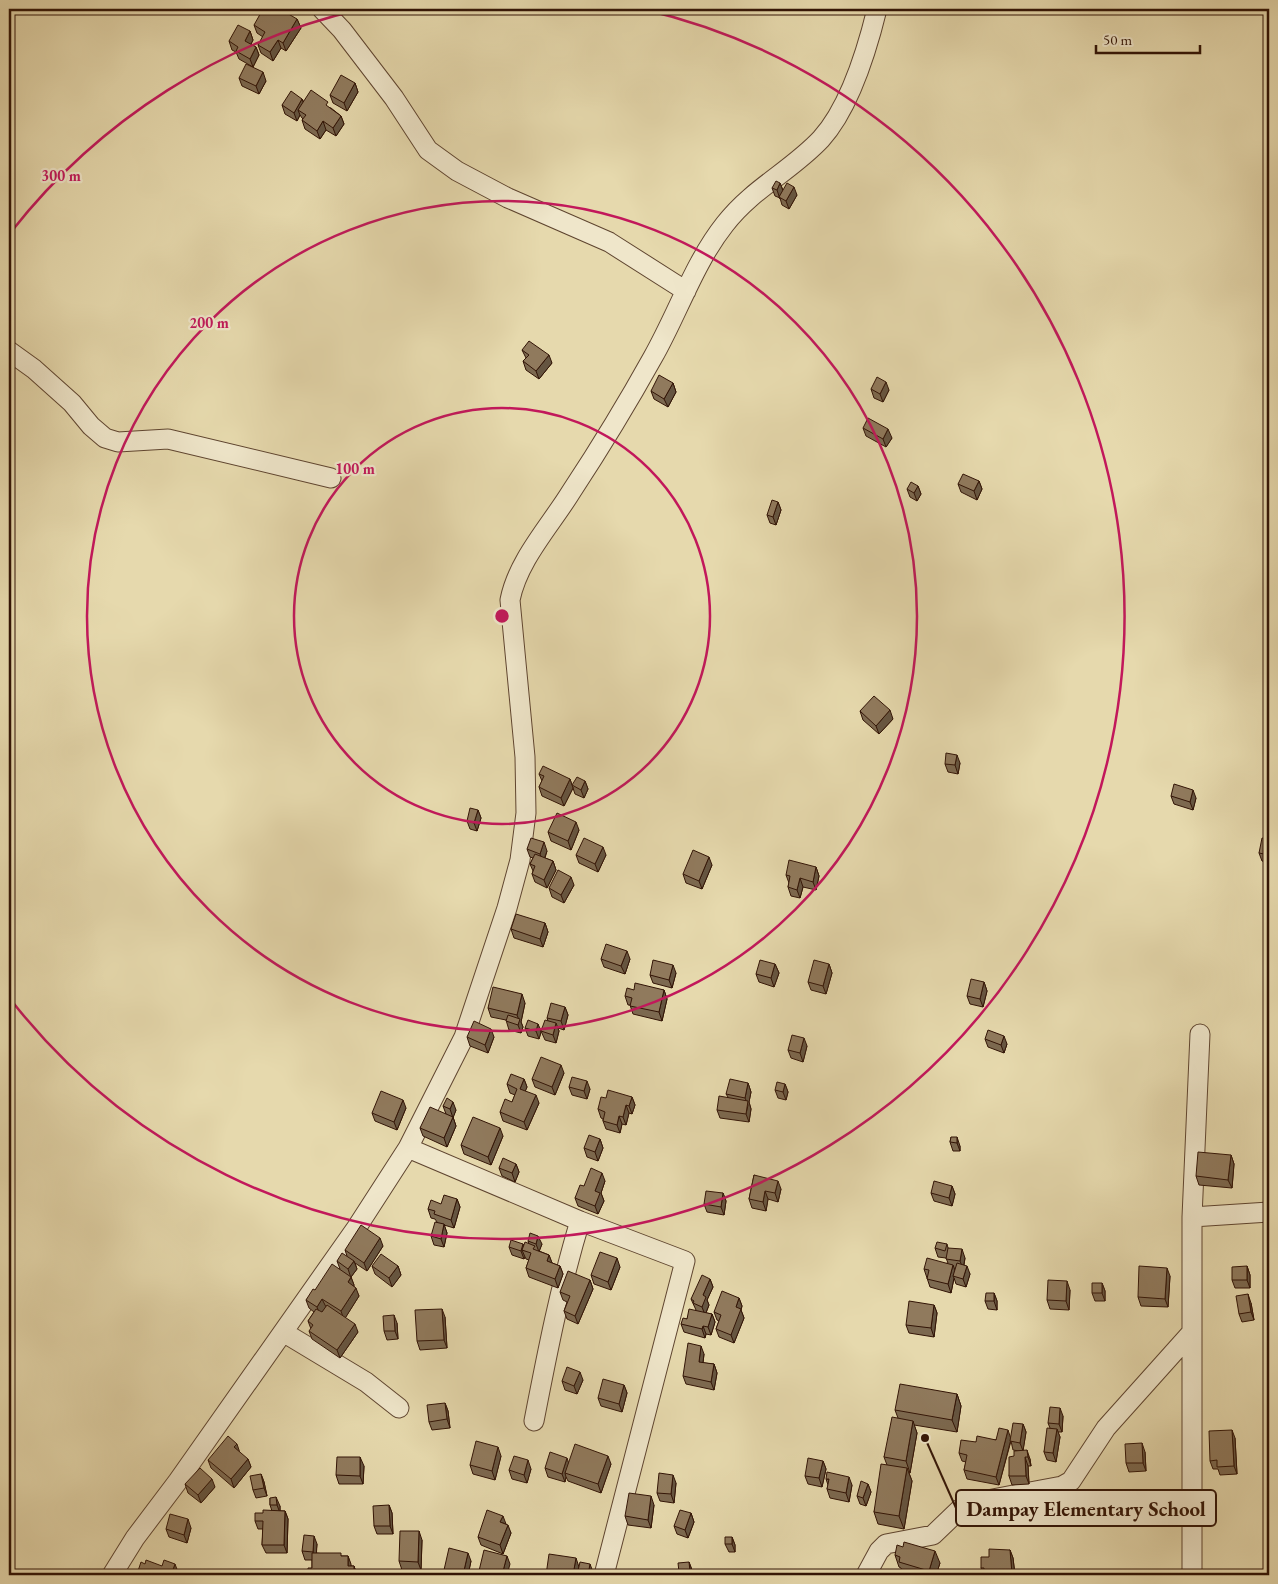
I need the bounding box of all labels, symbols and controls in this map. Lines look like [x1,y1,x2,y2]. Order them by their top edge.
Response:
scale bar [1096,22,1199,54]
text: 50 m [1103,30,1132,49]
text: 300 m [41,166,81,185]
text: 200 m [189,313,229,332]
text: 100 m [335,459,375,478]
centre of rings [493,607,511,625]
callout: Dampay Elementary School [956,1490,1216,1526]
text: Dampay Elementary School [966,1495,1206,1522]

